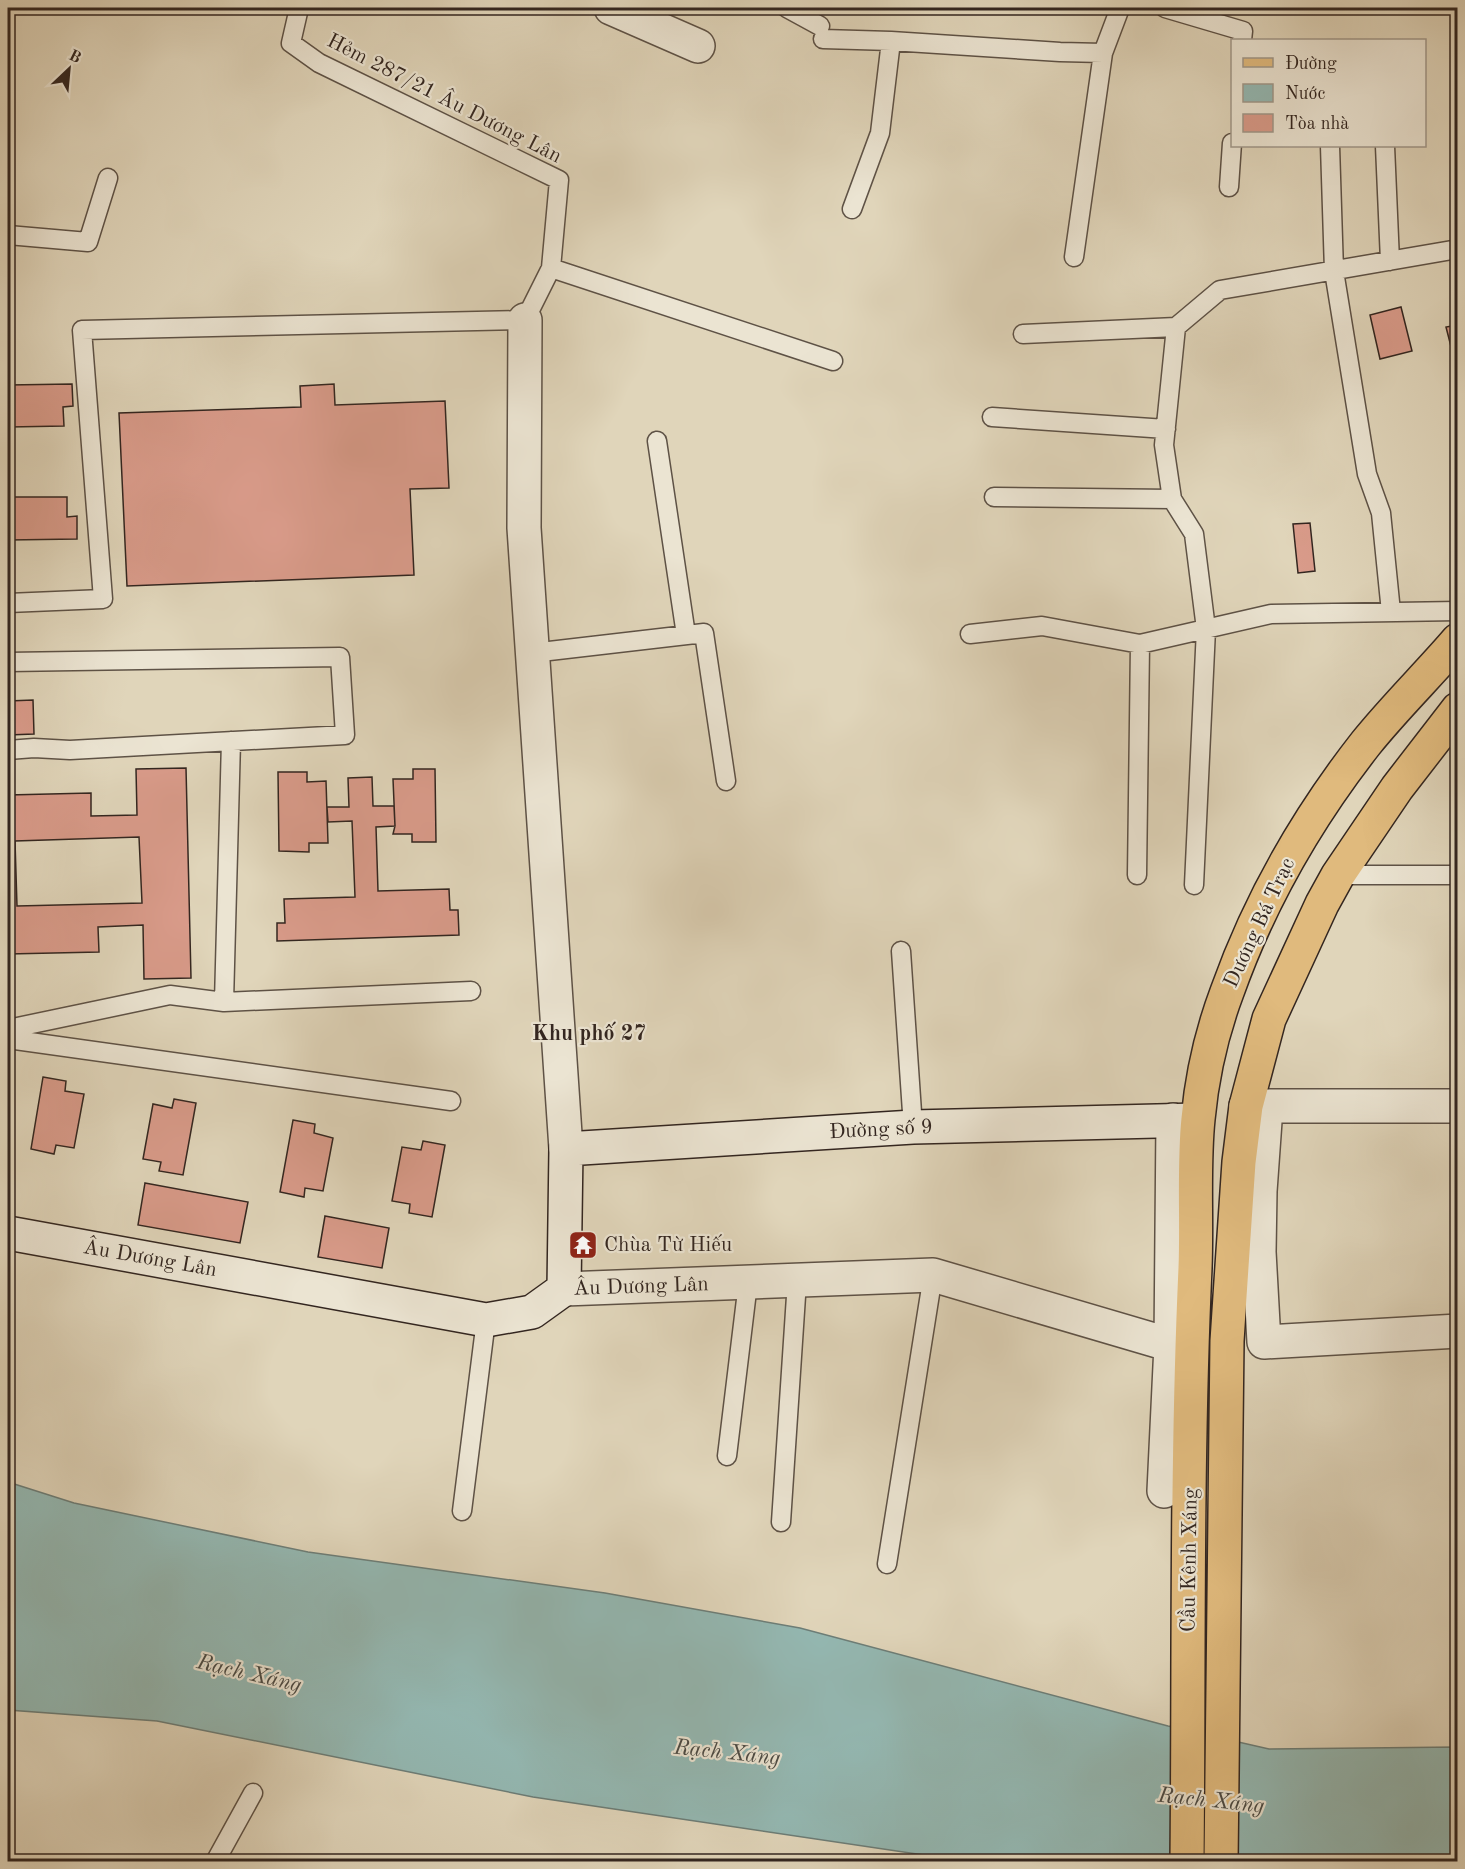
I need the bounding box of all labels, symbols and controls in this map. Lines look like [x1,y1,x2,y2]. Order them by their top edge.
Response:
street label: Hẻm 287/21 Âu Dương Lân [323,27,567,167]
north arrow [39,39,99,99]
legend [1231,39,1426,147]
text: B [66,48,83,67]
text: Đường [1285,55,1337,73]
text: Nước [1285,85,1325,103]
text: Tòa nhà [1285,115,1349,133]
street label: Dương Bá Trạc [1221,855,1299,991]
district label: Khu phố 27 [532,1021,646,1045]
street label: Đường số 9 [829,1116,933,1143]
temple icon: Chùa Từ Hiếu [567,1229,599,1261]
street label: Âu Dương Lân [81,1233,219,1281]
place label: Chùa Từ Hiếu [604,1234,732,1256]
street label: Âu Dương Lân [573,1270,709,1300]
street label: Cầu Kênh Xáng [1176,1487,1202,1632]
water label: Rạch Xáng [194,1651,304,1697]
water label: Rạch Xáng [672,1736,782,1770]
water label: Rạch Xáng [1156,1784,1266,1818]

